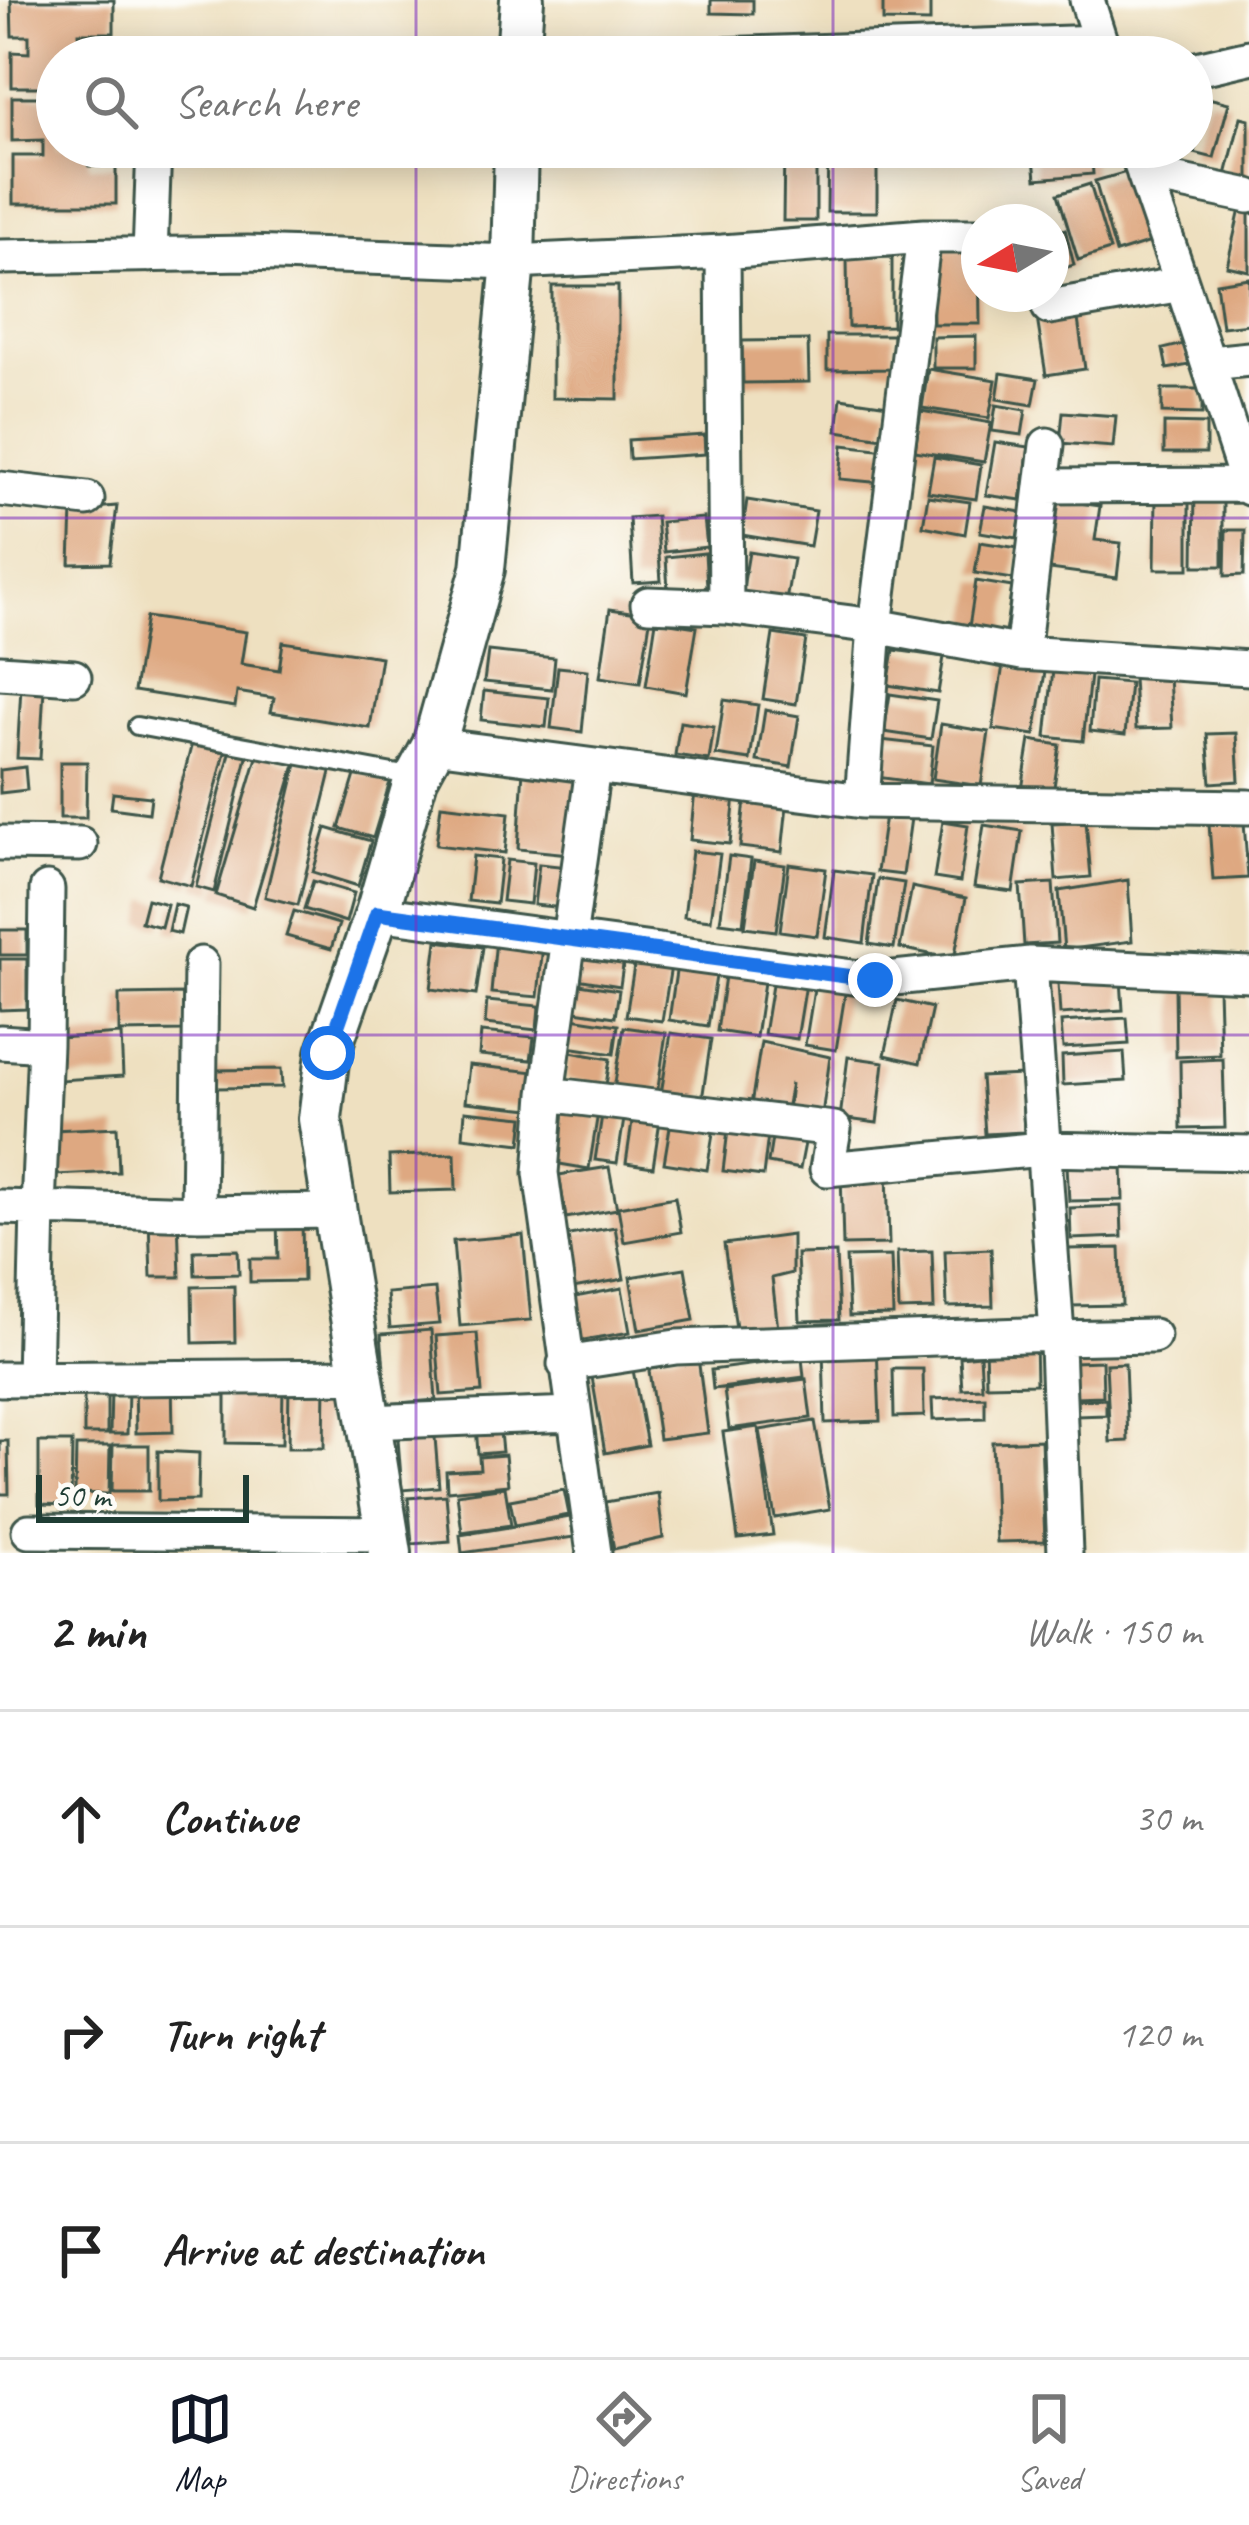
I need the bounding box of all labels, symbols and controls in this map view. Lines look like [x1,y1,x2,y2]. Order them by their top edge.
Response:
search box [36,36,1213,168]
icon: search [78,69,144,135]
text: Search here [174,74,357,131]
north arrow [961,204,1069,312]
route end [848,953,902,1007]
route start [301,1026,355,1080]
scale bar [36,1469,249,1522]
text: 50 m [54,1475,110,1517]
text: 2 min [48,1599,146,1663]
text: Walk · 150 m [1025,1607,1201,1656]
icon: ahead [48,1786,114,1852]
text: Continue [162,1790,296,1847]
text: 30 m [1135,1794,1201,1843]
icon: right [48,2002,114,2068]
text: Turn right [162,2006,320,2063]
text: 120 m [1117,2010,1201,2059]
icon: arrive [48,2218,114,2284]
text: Arrive at destination [162,2222,484,2279]
tab: Map [167,2386,233,2500]
tab: Directions [567,2386,682,2500]
tab: Saved [1016,2386,1082,2500]

